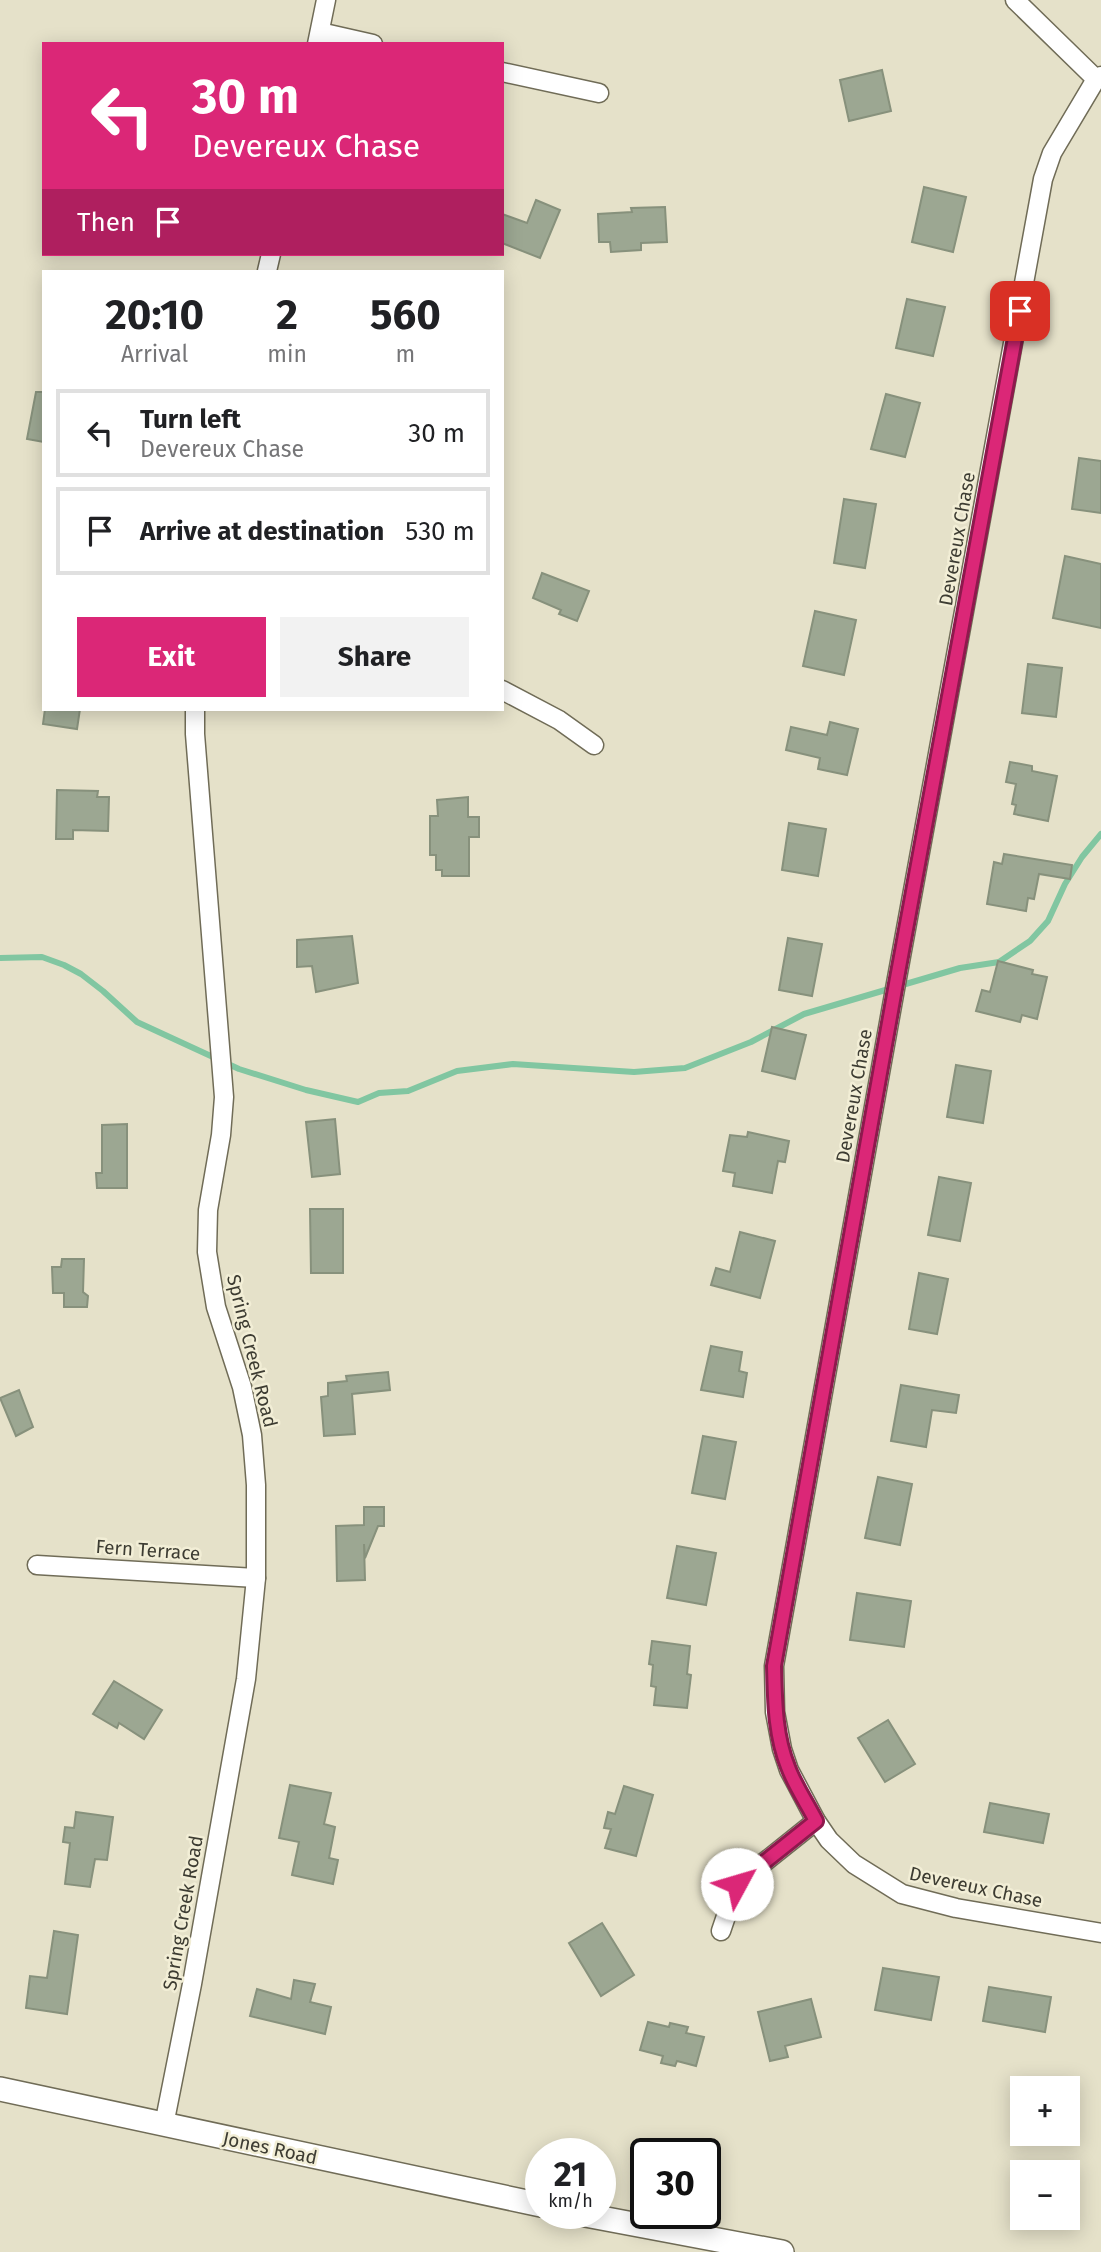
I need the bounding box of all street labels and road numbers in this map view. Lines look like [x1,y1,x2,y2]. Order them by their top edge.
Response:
street label: Devereux Chase [934,470,980,608]
street label: Devereux Chase [831,1027,877,1165]
street label: Spring Creek Road [222,1272,282,1430]
street label: Fern Terrace [95,1535,201,1565]
street label: Spring Creek Road [158,1834,208,1992]
street label: Devereux Chase [907,1862,1045,1912]
street label: Jones Road [221,2127,319,2169]

